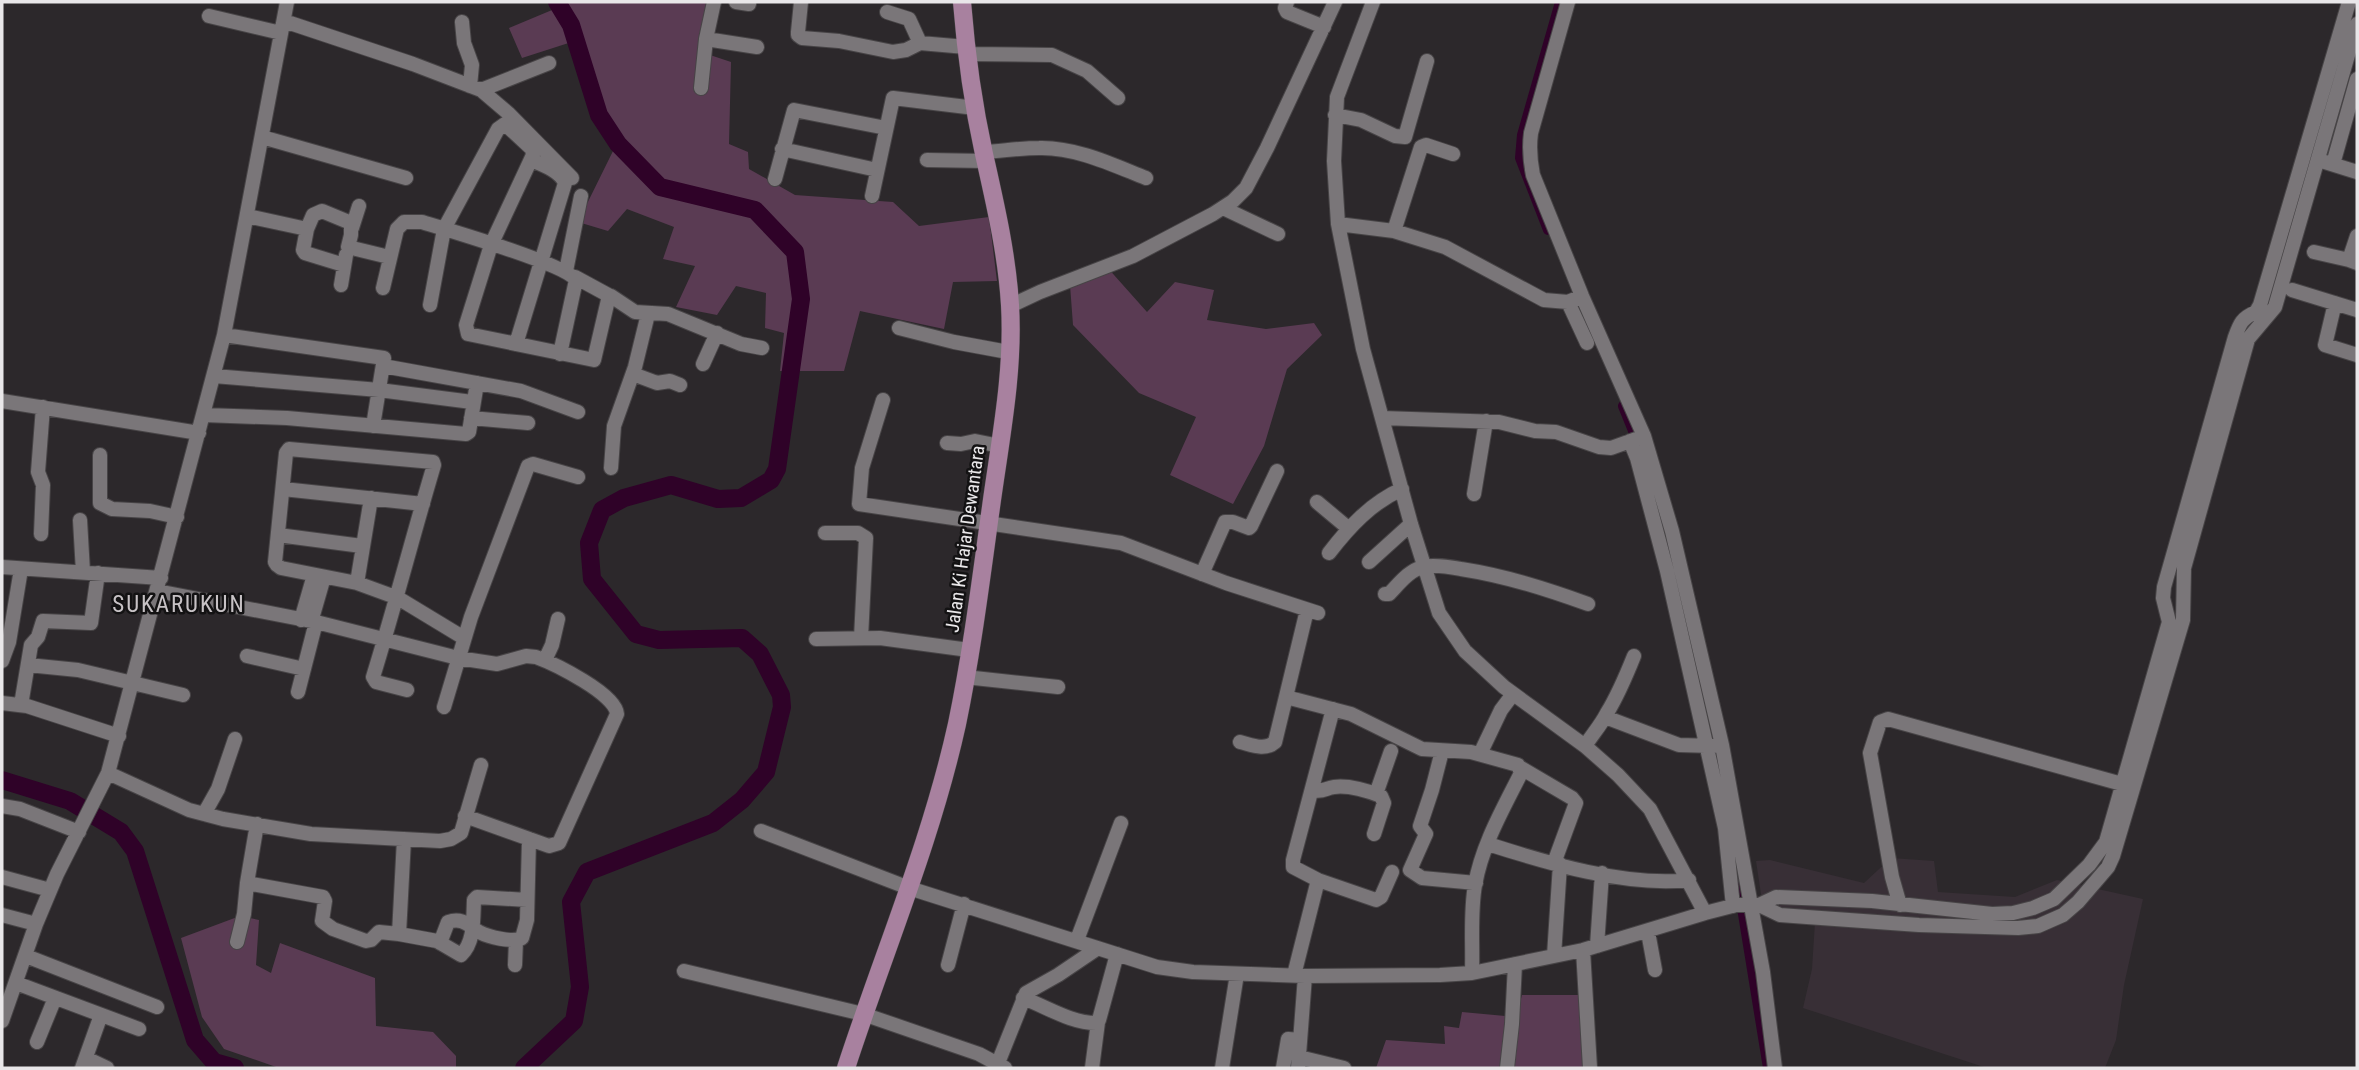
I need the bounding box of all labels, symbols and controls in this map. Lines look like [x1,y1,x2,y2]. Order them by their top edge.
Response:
street label: Jalan Ki Hajar Dewantara [940,444,990,634]
district label: SUKARUKUN [112,591,246,618]

